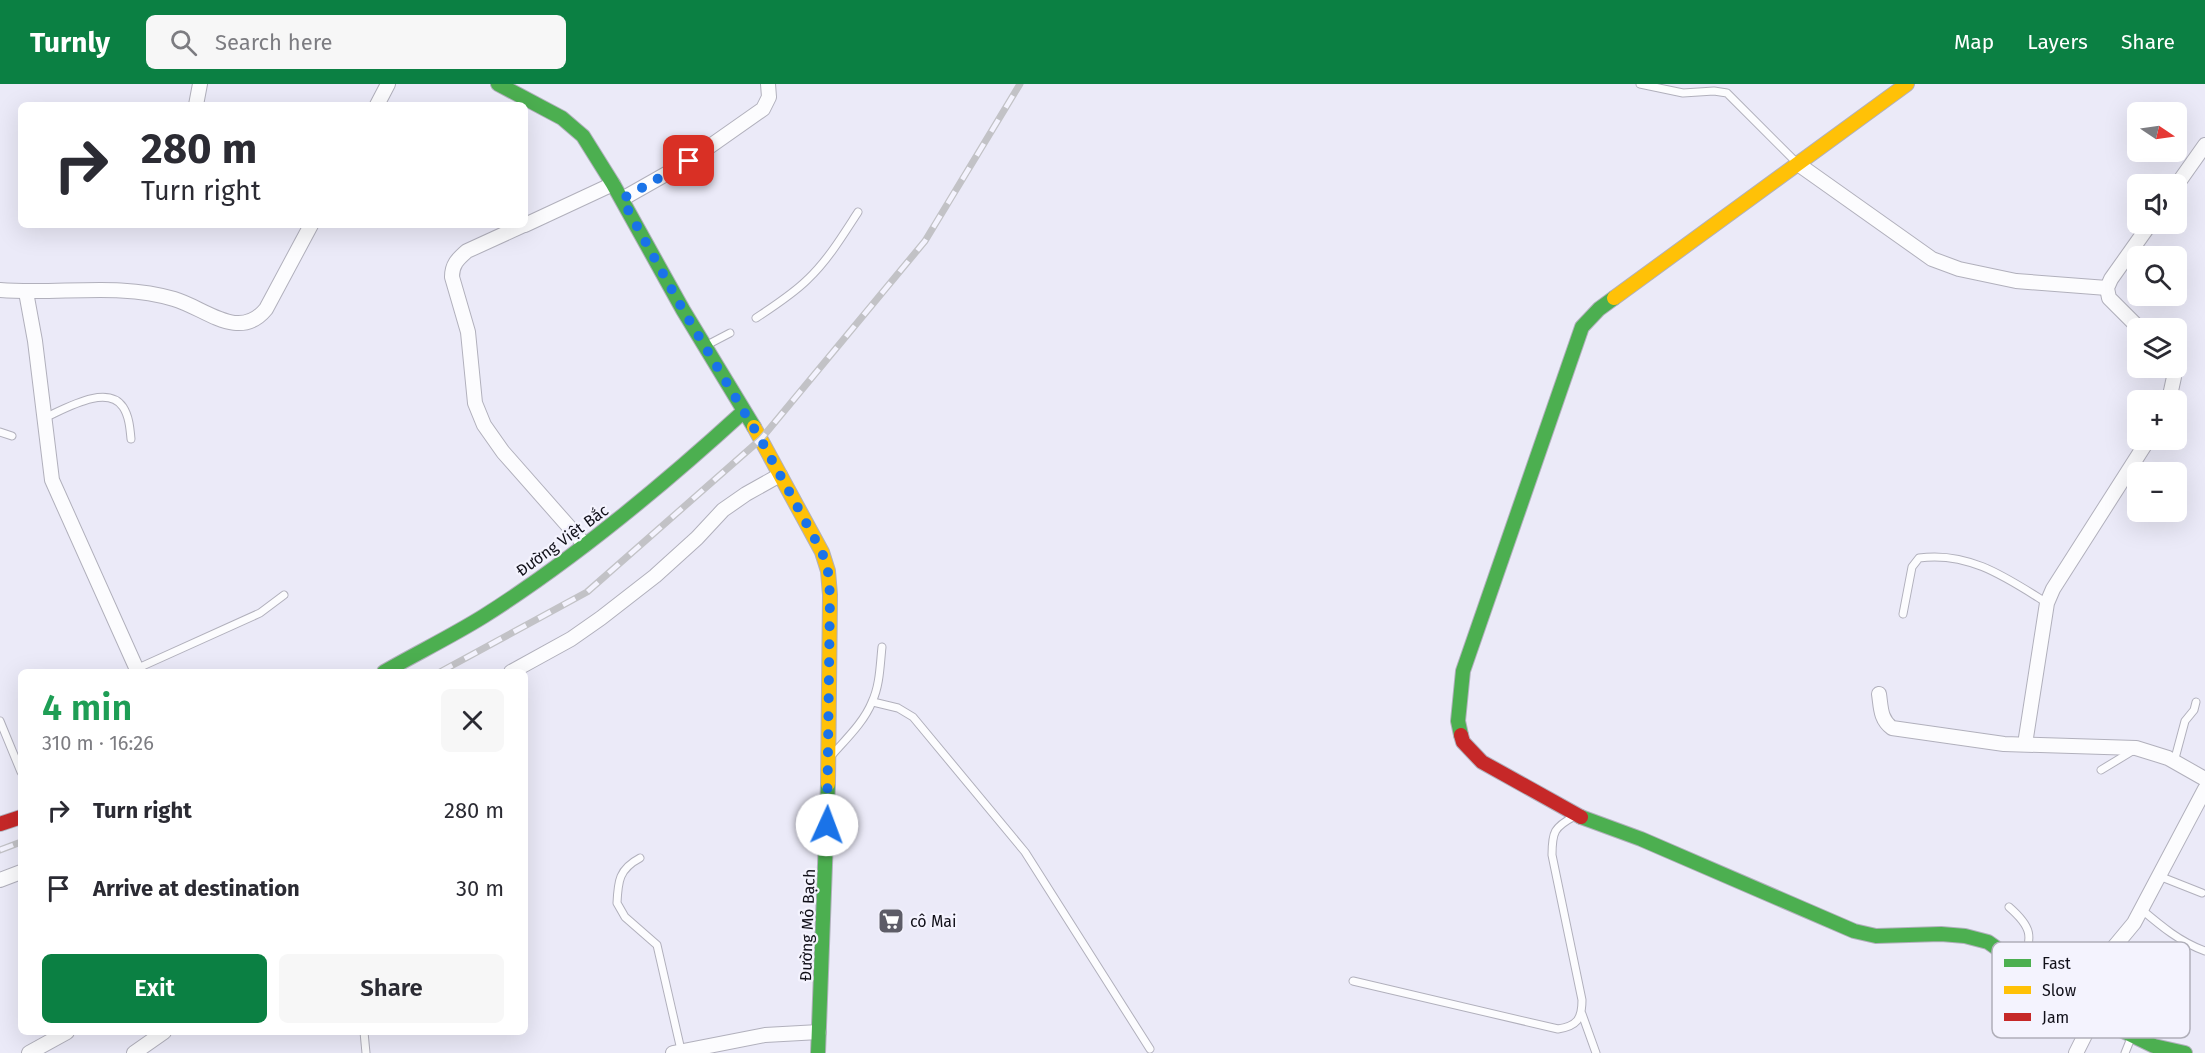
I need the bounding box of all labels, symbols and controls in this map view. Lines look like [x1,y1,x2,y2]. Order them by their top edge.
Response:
search box [146,15,566,69]
text: Turnly [30,26,110,59]
icon: search [167,26,200,59]
text: Search here [215,29,332,56]
text: Map [1954,29,1994,55]
text: Layers [2027,29,2088,55]
text: Share [2121,29,2175,55]
north arrow [2127,102,2187,162]
map controls [2127,102,2187,522]
text: 280 m [141,124,257,174]
icon: right [42,126,120,204]
pin [663,135,714,186]
icon: arrive [672,144,705,177]
button: sound [2127,174,2187,234]
text: Turn right [141,175,261,207]
button: search [2127,246,2187,306]
button: layers [2127,318,2187,378]
button: + [2127,390,2187,450]
button: − [2127,462,2187,522]
street label: Đường Việt Bắc [511,499,612,580]
text: 4 min [42,686,132,730]
button: close [441,689,504,752]
text: 310 m · 16:26 [42,731,154,755]
position arrow [795,793,859,857]
icon: right [42,794,75,827]
text: Turn right [93,797,192,824]
text: 280 m [444,797,504,824]
street label: Đường Mỏ Bạch [796,868,819,982]
icon: arrive [42,872,75,905]
text: Arrive at destination [93,875,300,902]
text: 30 m [456,875,504,902]
supermarket icon: cô Mai [876,906,906,936]
place label: cô Mai [910,912,957,931]
legend [1992,942,2190,1038]
button: Exit [42,954,267,1023]
button: Share [279,954,504,1023]
text: Fast [2042,954,2071,973]
text: Slow [2042,981,2077,1000]
text: Jam [2042,1008,2069,1027]

